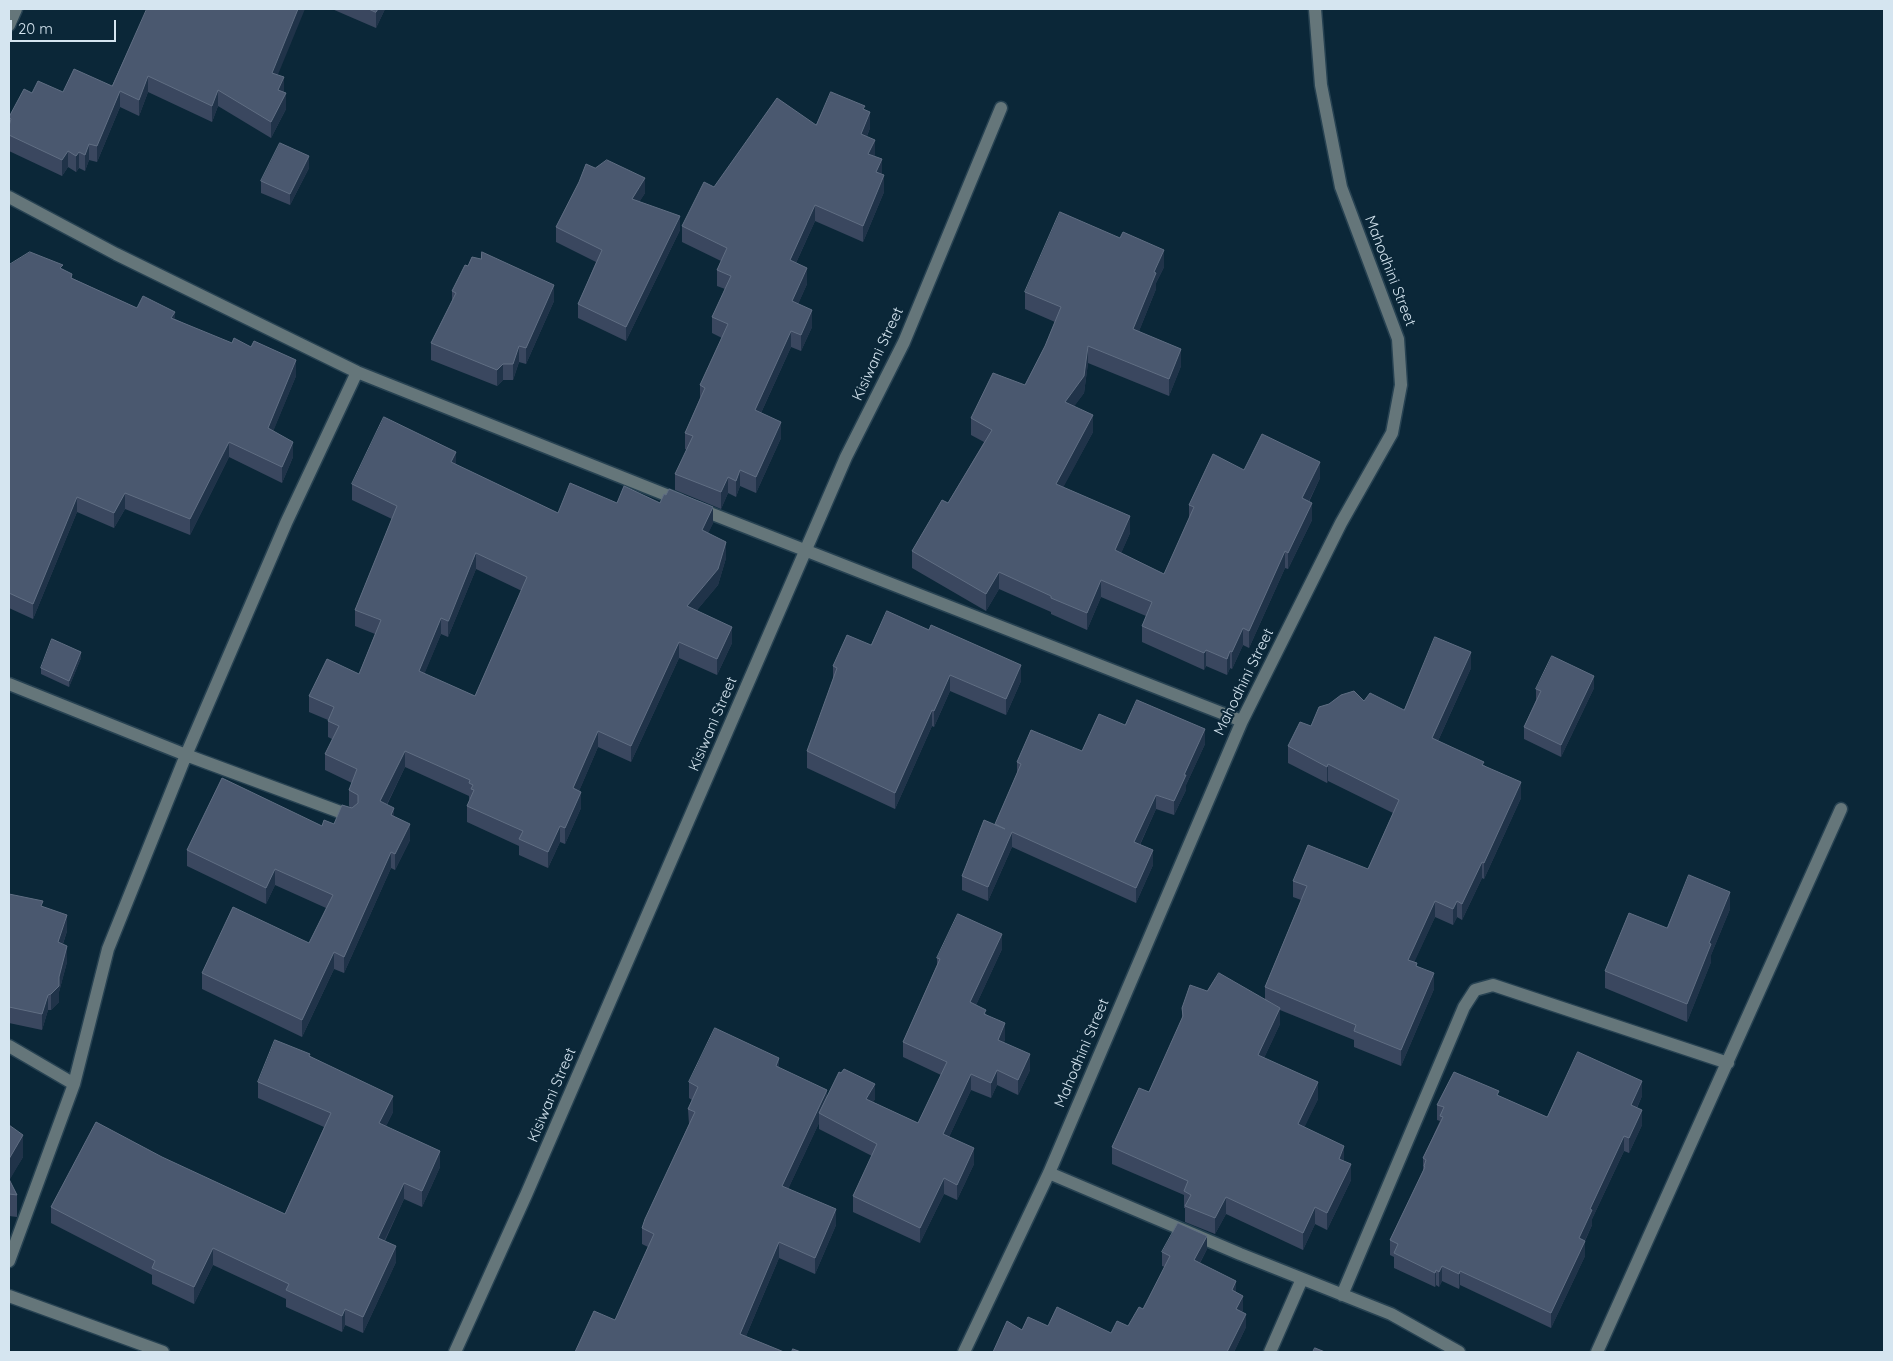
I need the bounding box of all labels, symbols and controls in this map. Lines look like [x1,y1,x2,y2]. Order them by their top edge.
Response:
scale bar [12,10,119,42]
text: 20 m [18,19,53,38]
street label: Mahodhini Street [1361,213,1419,329]
street label: Kisiwani Street [849,304,907,404]
street label: Mahodhini Street [1210,626,1278,738]
street label: Kisiwani Street [685,674,741,774]
street label: Mahodhini Street [1051,996,1113,1110]
street label: Kisiwani Street [524,1045,580,1145]

